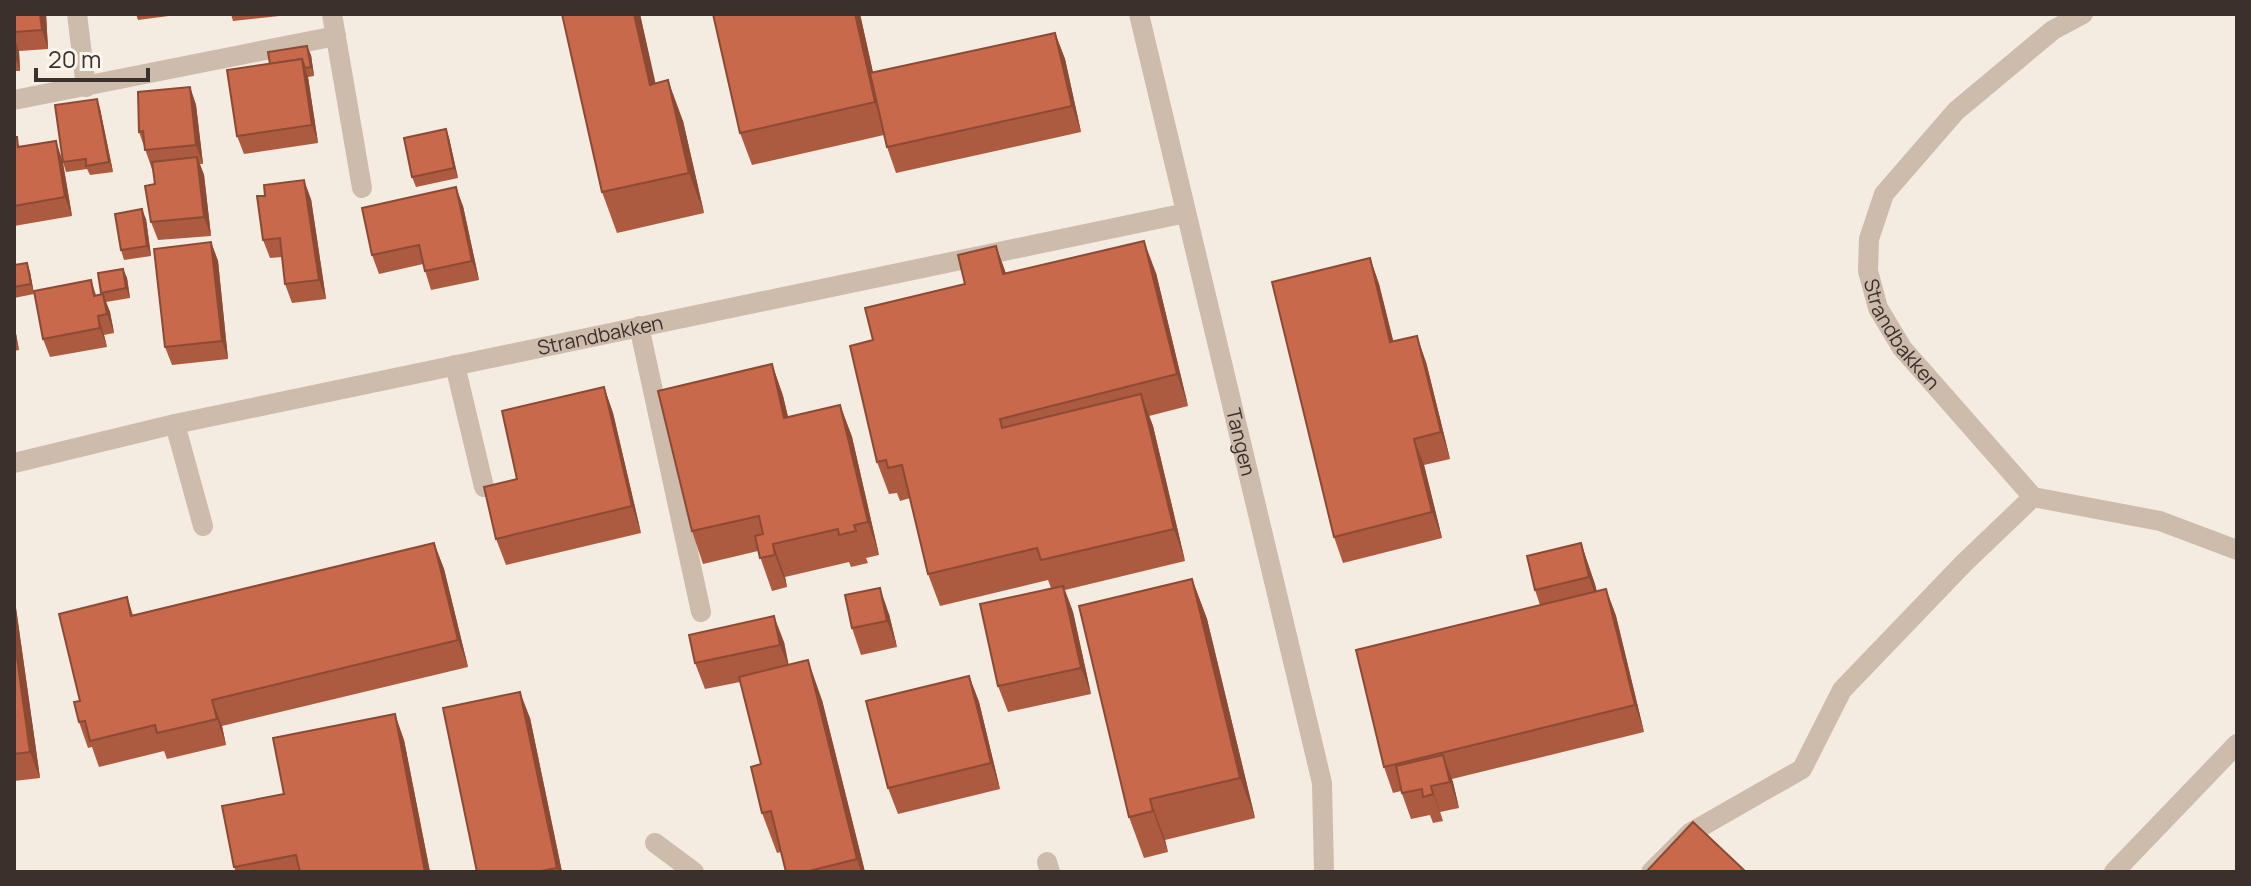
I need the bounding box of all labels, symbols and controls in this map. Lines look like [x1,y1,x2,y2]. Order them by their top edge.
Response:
scale bar [36,32,148,82]
text: 20 m [48,42,101,75]
street label: Strandbakken [1858,275,1946,395]
street label: Strandbakken [535,308,665,361]
street label: Tangen [1220,405,1262,478]

